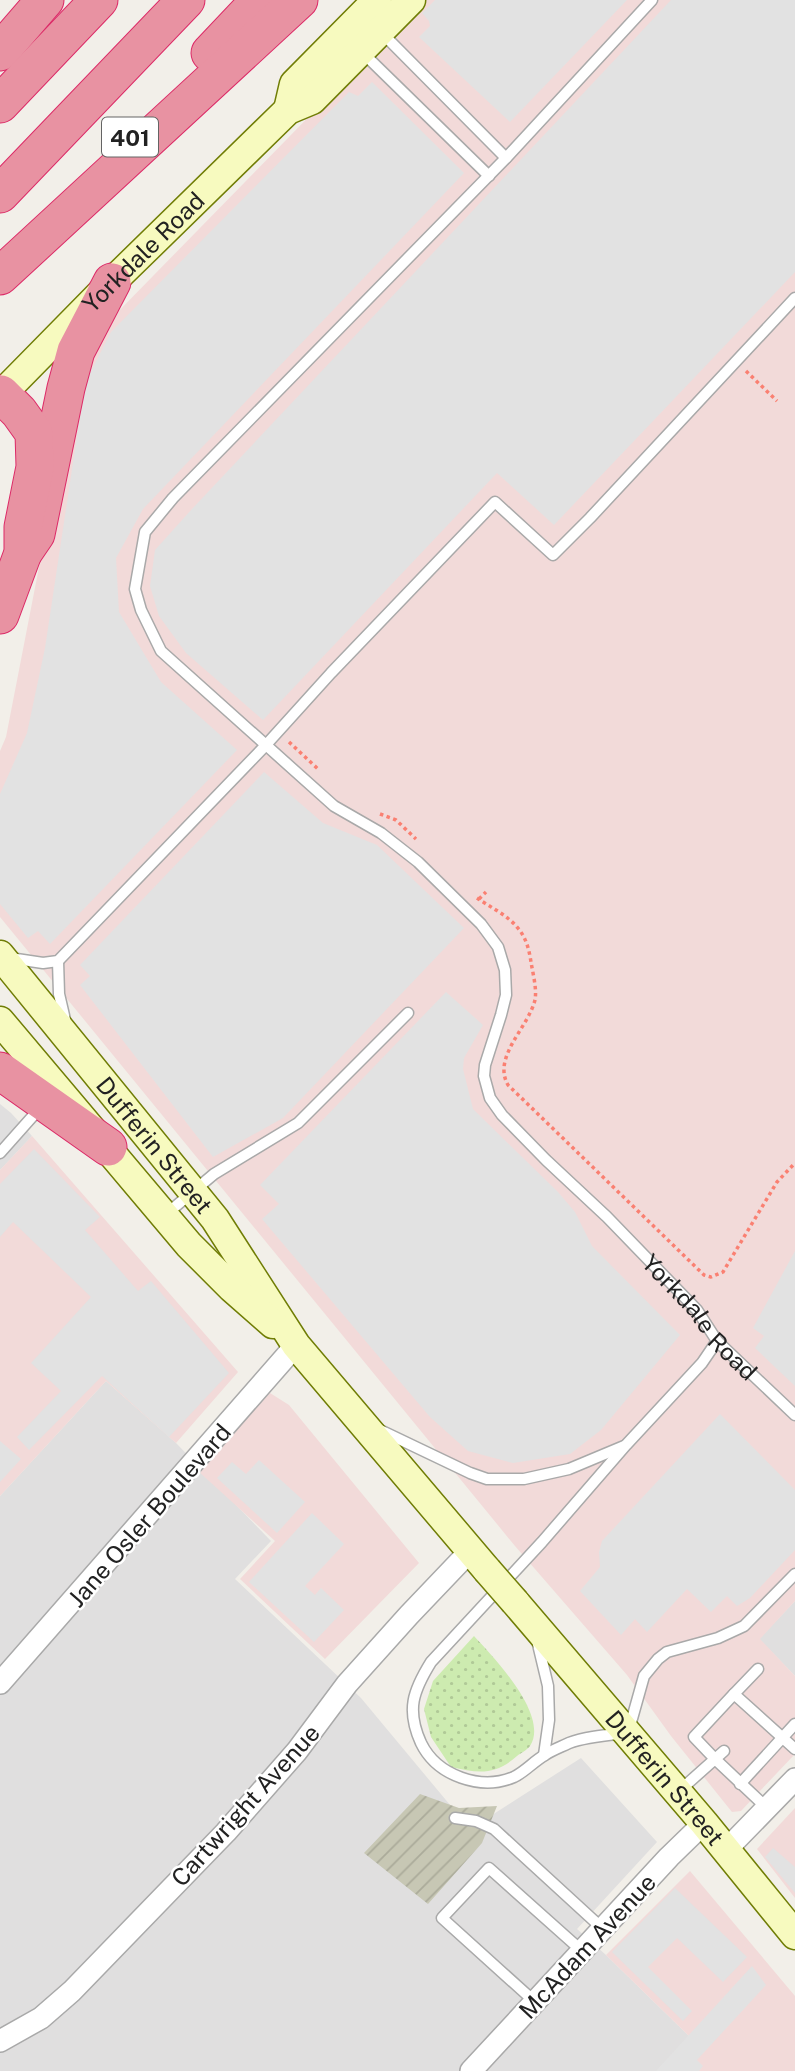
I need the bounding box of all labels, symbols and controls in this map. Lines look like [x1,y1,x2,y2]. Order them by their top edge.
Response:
road number: 401 [102,118,158,156]
street label: Yorkdale Road [76,186,210,318]
street label: Dufferin Street [91,1071,219,1219]
street label: Yorkdale Road [637,1248,763,1386]
street label: Jane Osler Boulevard [62,1418,236,1612]
street label: Dufferin Street [600,1705,730,1851]
street label: Cartwright Avenue [165,1718,325,1892]
street label: McAdam Avenue [513,1868,661,2024]

